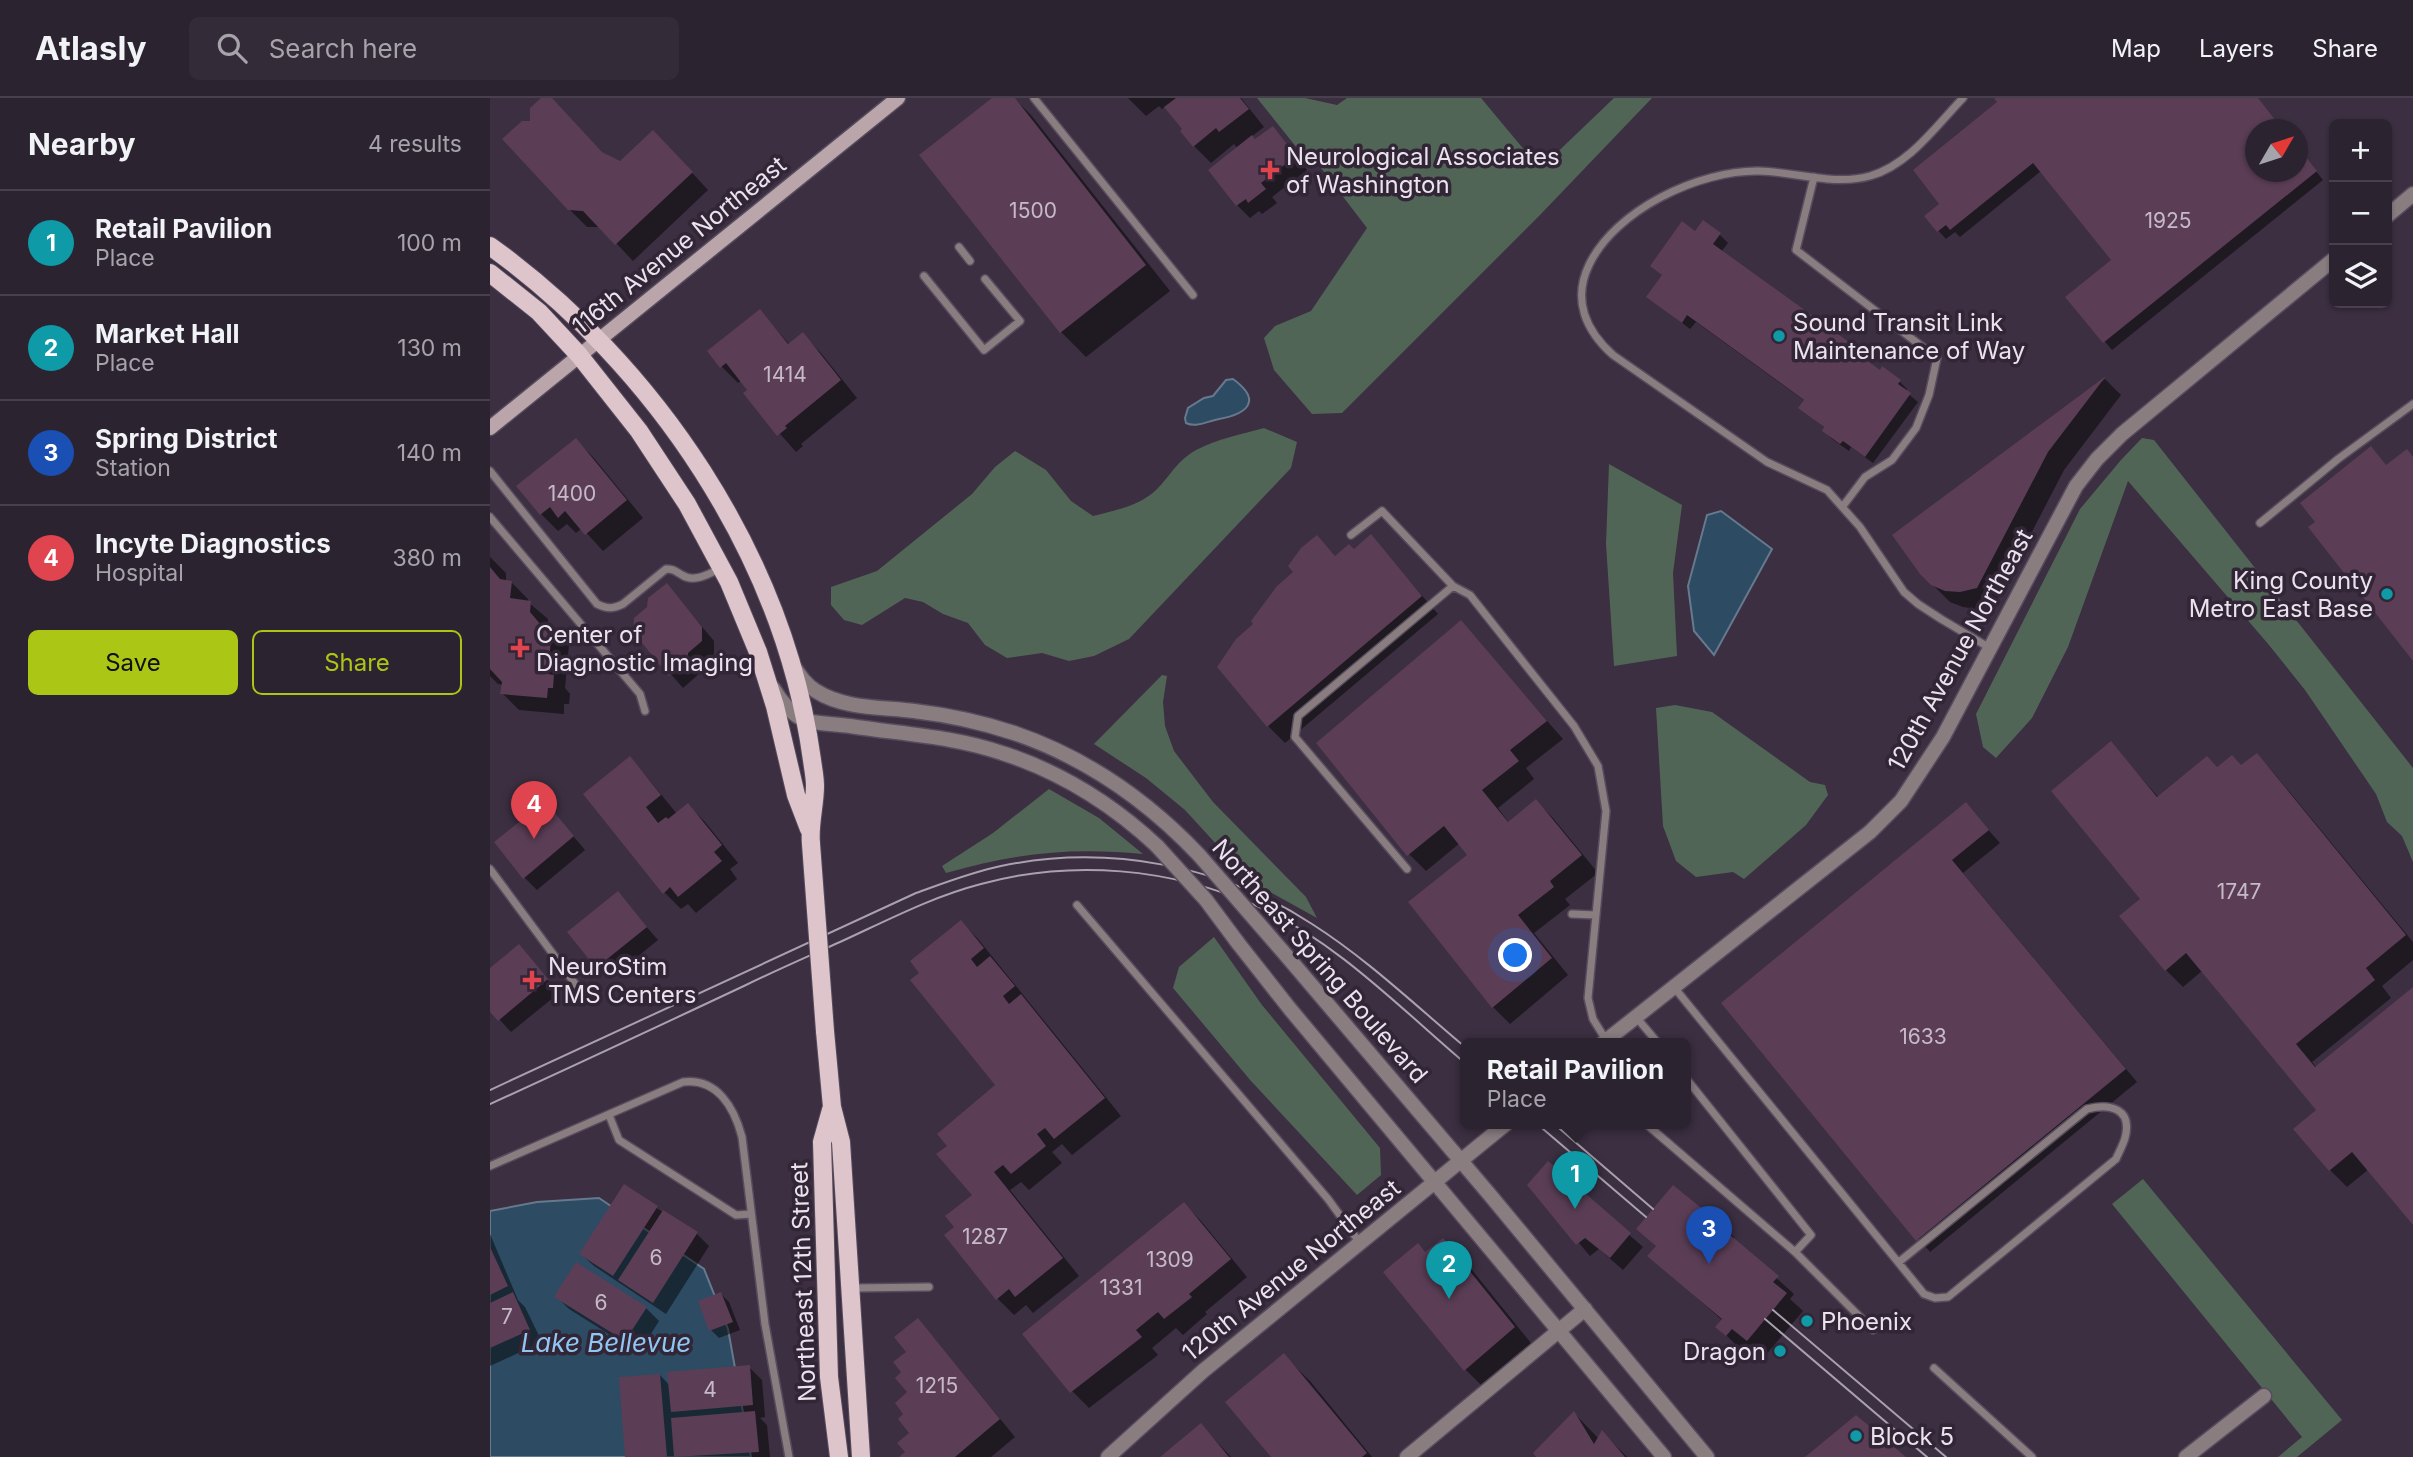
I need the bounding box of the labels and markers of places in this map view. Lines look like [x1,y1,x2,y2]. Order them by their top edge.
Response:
place label: Neurological Associates of Washington [1286,142,1560,199]
marker: Neurological Associates of Washington [1260,160,1280,180]
place label: Sound Transit Link Maintenance of Way [1793,308,2025,365]
marker: Sound Transit Link Maintenance of Way [1771,328,1787,344]
place label: King County Metro East Base [2189,566,2373,623]
marker: King County Metro East Base [2379,586,2395,602]
place label: Center of Diagnostic Imaging [536,620,753,677]
marker: Center of Diagnostic Imaging [510,638,530,658]
pin: 4 [511,781,557,839]
place label: NeuroStim TMS Centers [548,952,696,1009]
marker: NeuroStim TMS Centers [522,970,542,990]
pin: 1 [1552,1151,1598,1209]
pin: 3 [1686,1206,1732,1264]
pin: 2 [1426,1241,1472,1299]
place label: Phoenix [1821,1307,1912,1336]
marker: Phoenix [1799,1313,1815,1329]
place label: Dragon [1683,1337,1766,1366]
marker: Dragon [1772,1343,1788,1359]
place label: Block 5 [1870,1422,1954,1451]
marker: Block 5 [1848,1428,1864,1444]

